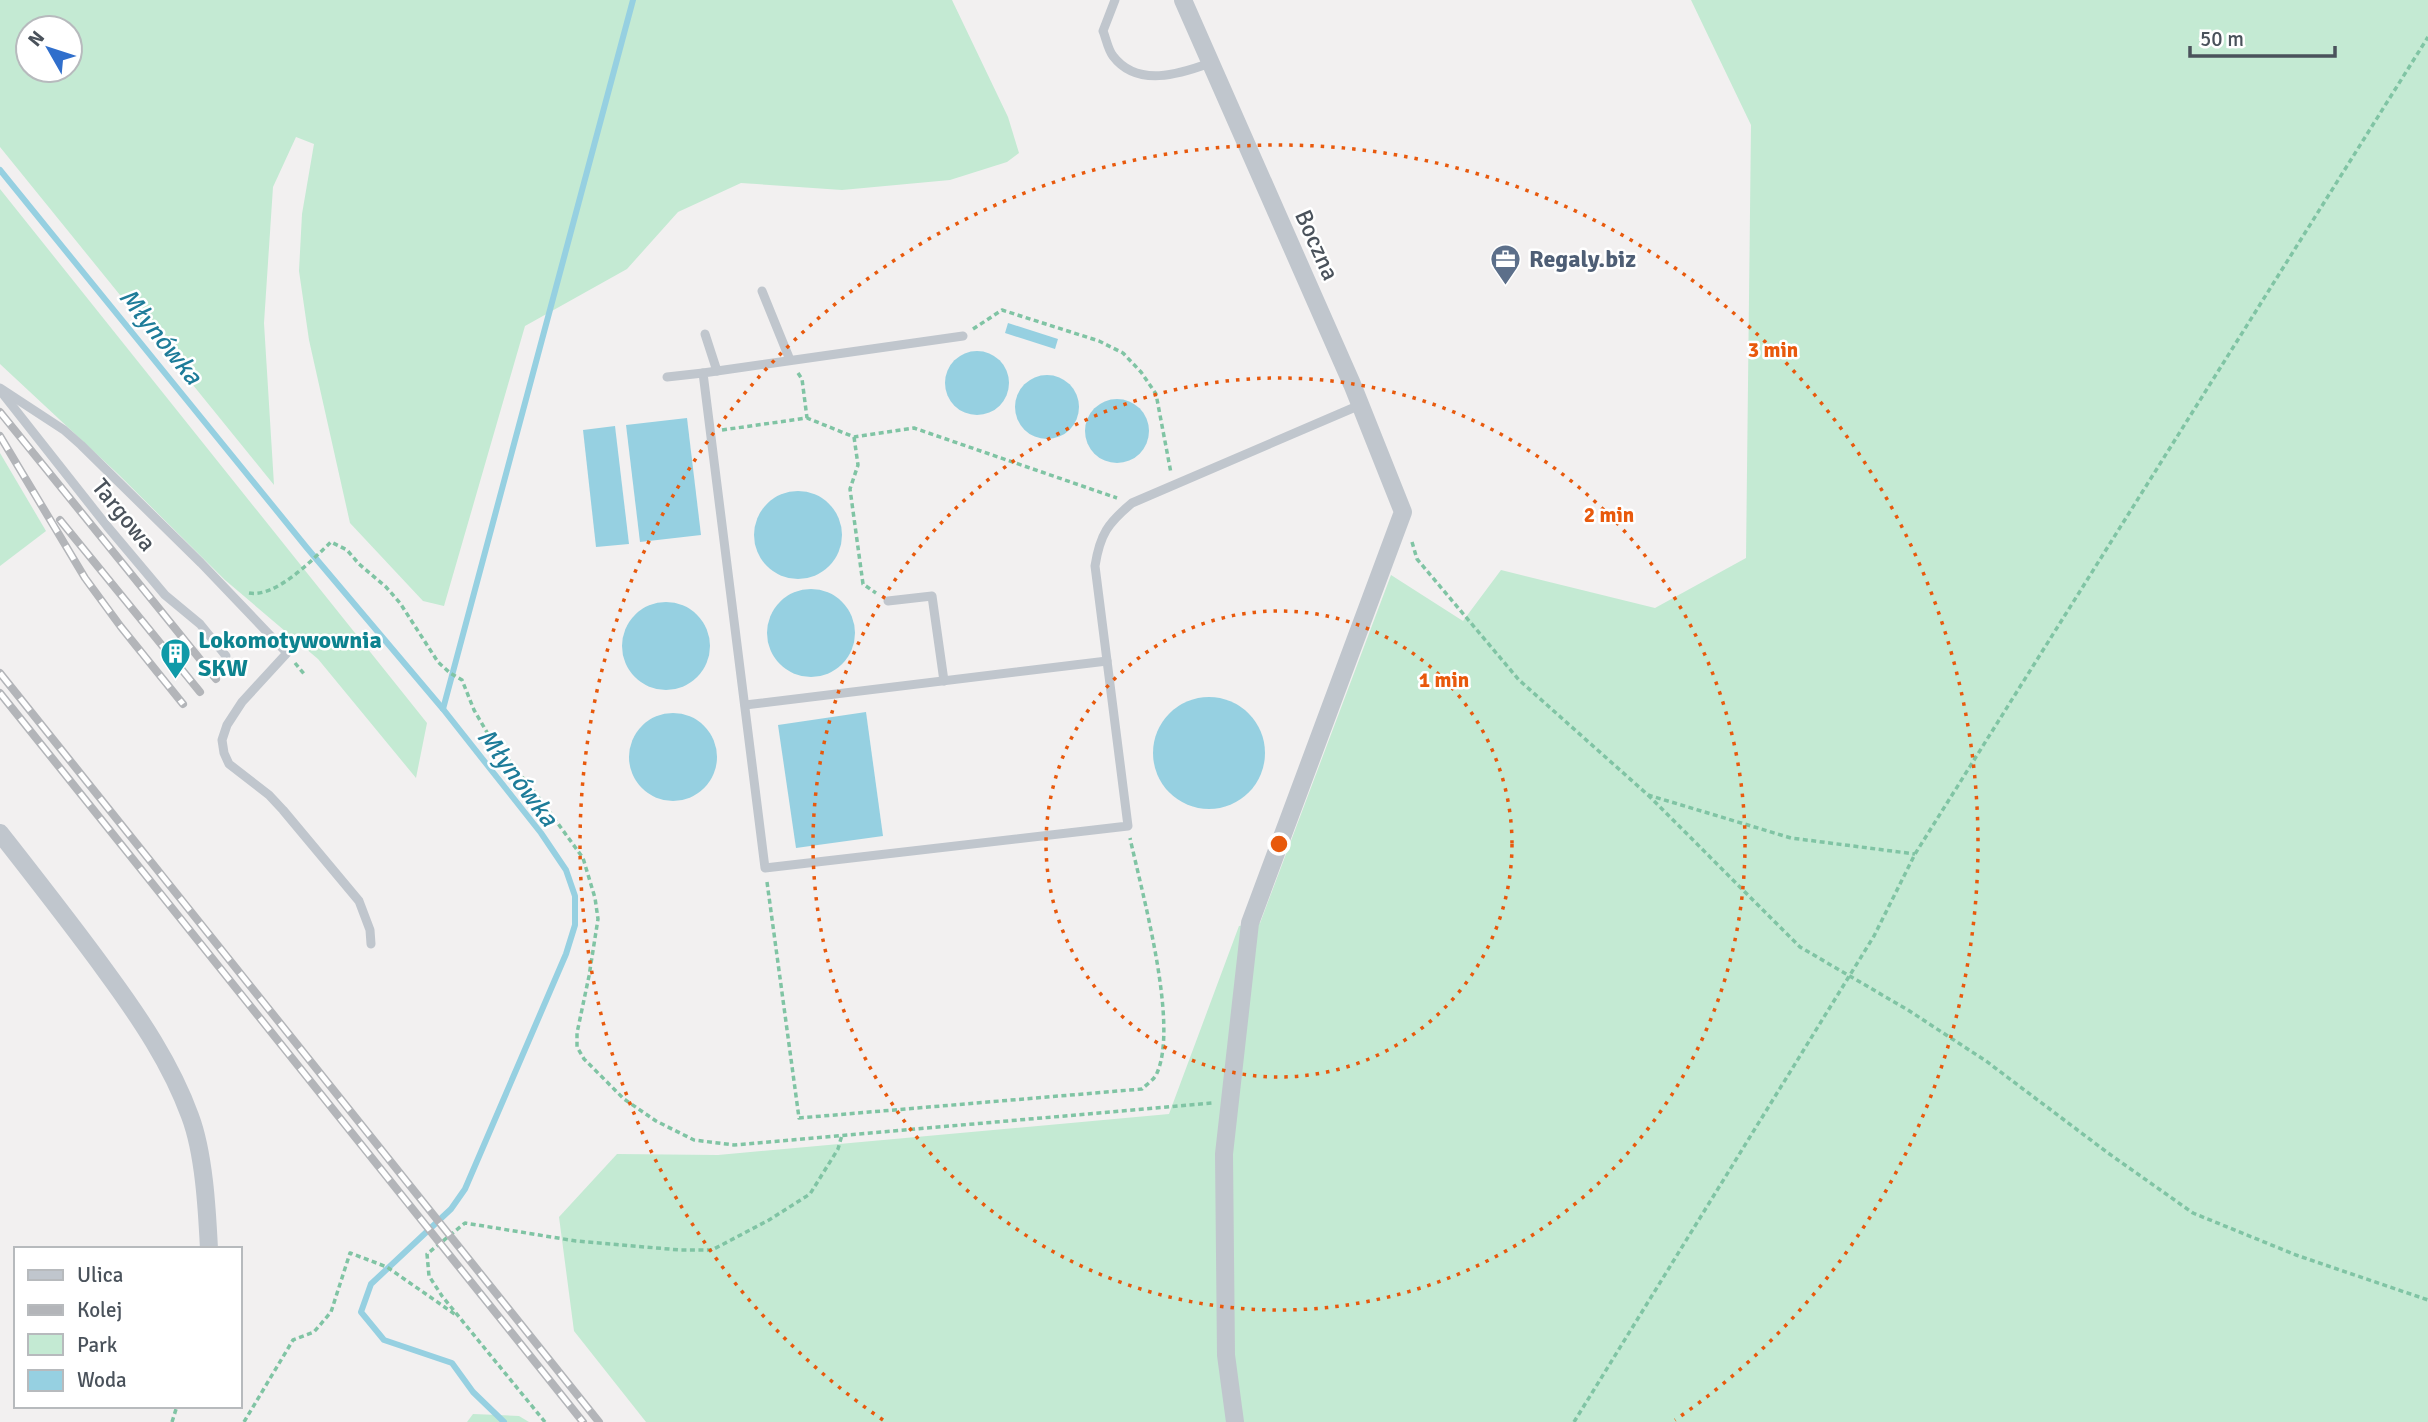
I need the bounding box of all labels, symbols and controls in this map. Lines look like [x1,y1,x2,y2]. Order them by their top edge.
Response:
north arrow [14,14,84,84]
scale bar [2190,14,2335,58]
text: N [23,26,50,52]
text: 50 m [2200,26,2244,52]
street label: Boczna [1288,205,1346,285]
office icon: Regaly.biz [1489,242,1523,286]
place label: Regaly.biz [1529,244,1636,274]
water label: Młynówka [112,282,209,392]
text: 3 min [1748,337,1798,363]
street label: Targowa [86,473,162,557]
text: 2 min [1584,502,1634,528]
place label: Lokomotywownia SKW [198,625,382,683]
building icon: Lokomotywownia SKW [158,637,192,681]
text: 1 min [1419,667,1469,693]
water label: Młynówka [470,722,565,834]
centre of rings [1267,832,1291,856]
legend [14,1247,242,1408]
text: Ulica [77,1262,123,1288]
text: Kolej [77,1297,122,1323]
text: Park [77,1332,118,1358]
text: Woda [77,1367,127,1393]

